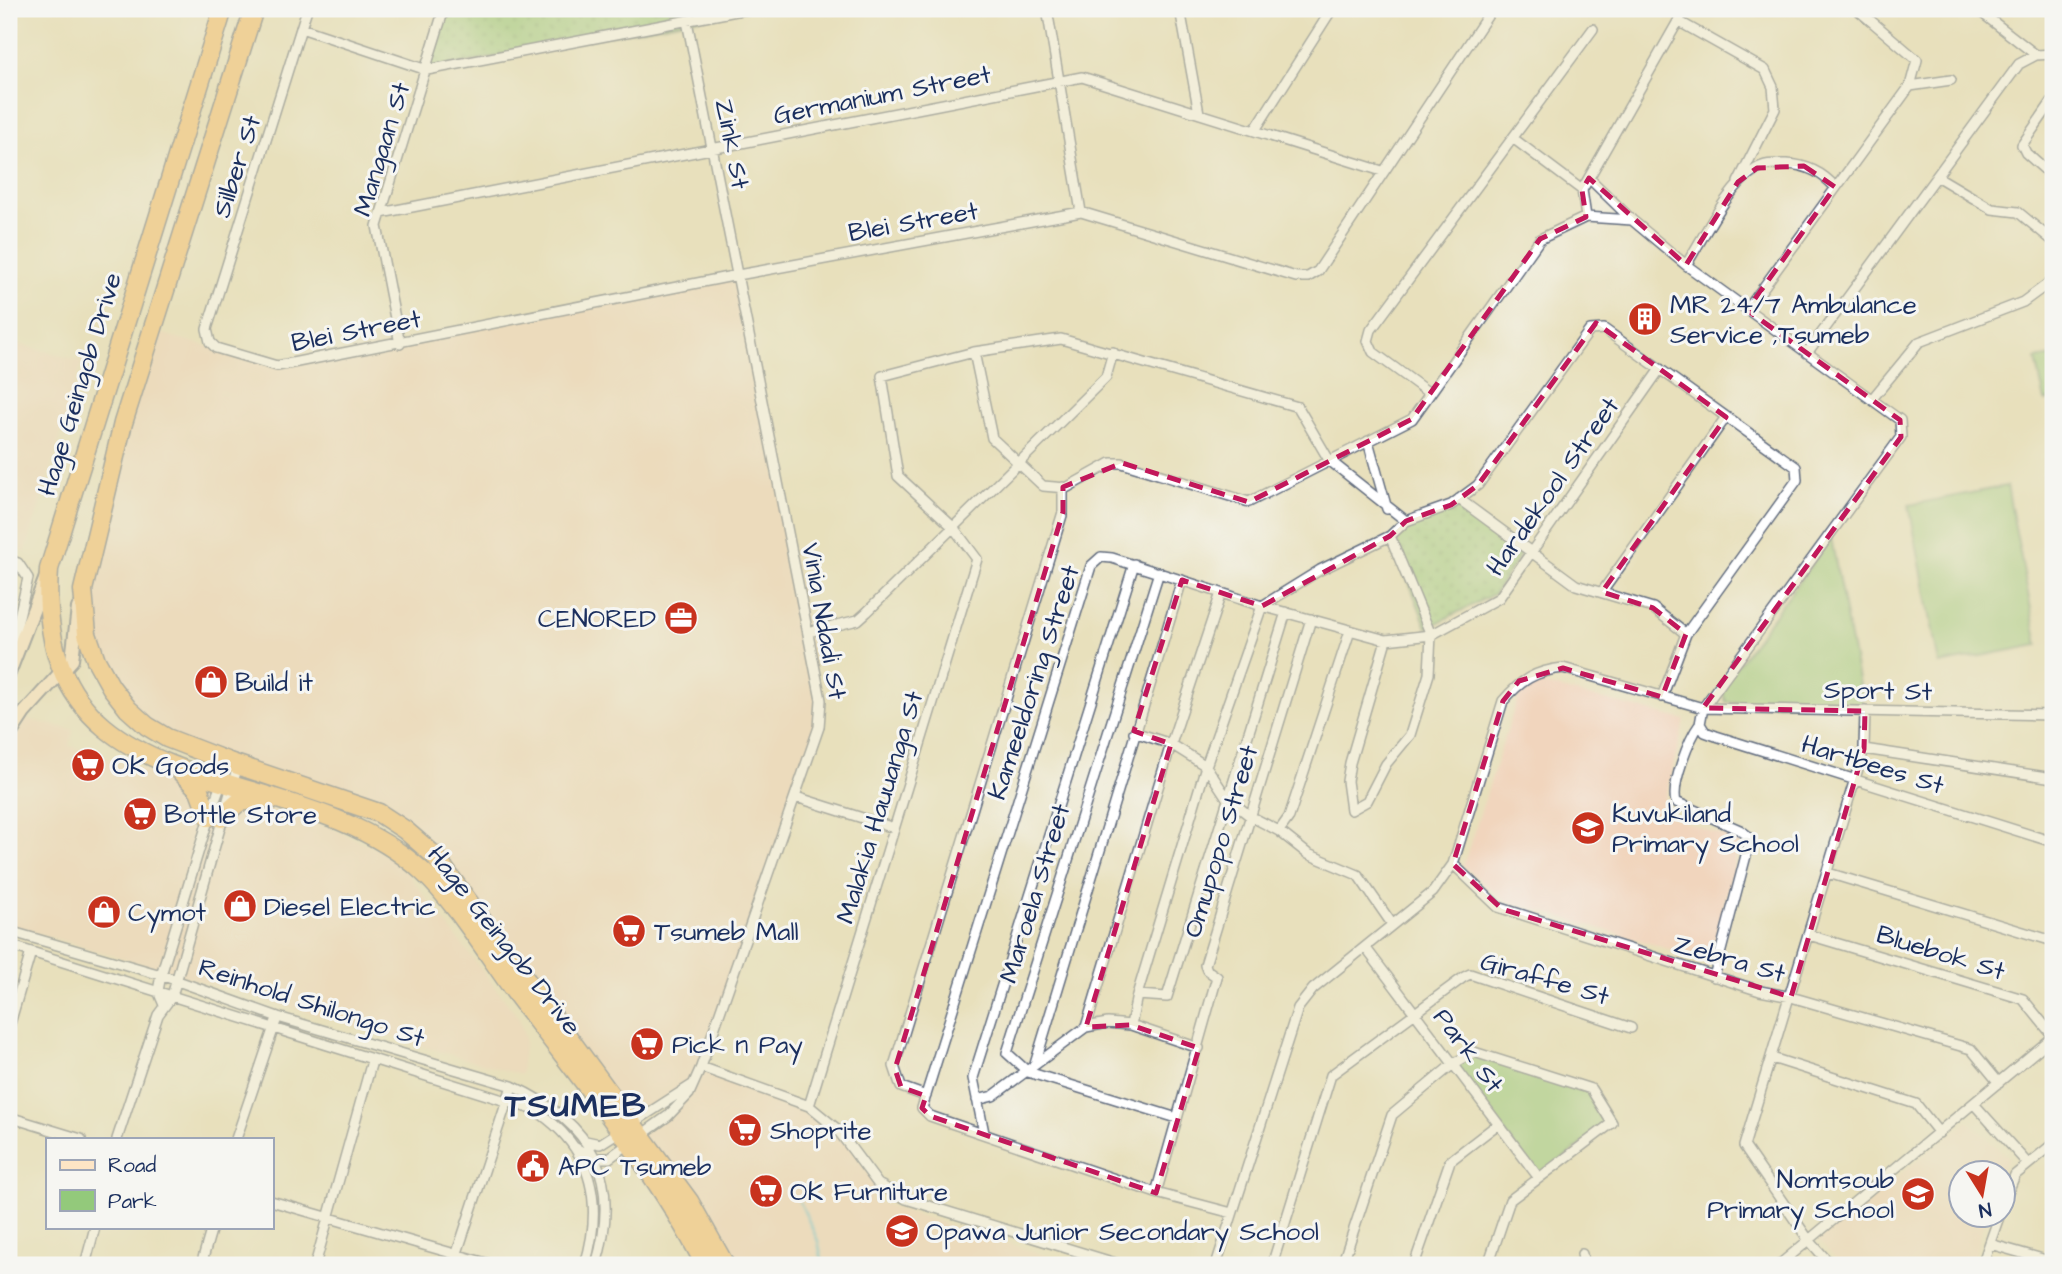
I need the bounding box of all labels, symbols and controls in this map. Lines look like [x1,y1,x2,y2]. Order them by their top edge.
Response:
street label: Germanium Street [770,56,995,134]
street label: Mangaan St [345,77,421,221]
street label: Zink St [706,96,758,193]
street label: Silber St [204,110,271,222]
street label: Blei Street [845,193,981,251]
street label: Hage Geingob Drive [29,268,133,501]
place label: MR 24/7 Ambulance Service ,Tsumeb [1670,287,1917,353]
building icon: MR 24/7 Ambulance Service ,Tsumeb [1626,300,1664,338]
street label: Blei Street [288,301,424,361]
street label: Hardekool Street [1478,390,1628,583]
street label: Vinia Ndadi St [793,540,856,703]
street label: Kameeldoring Street [979,560,1091,805]
office icon: CENORED [662,599,700,637]
place label: CENORED [538,601,656,637]
shop icon: Build it [192,663,230,701]
place label: Build it [235,665,313,701]
street label: Sport St [1824,672,1933,710]
street label: Malakia Hauuanga St [827,686,935,929]
street label: Hartbees St [1797,726,1949,804]
street label: Omupopo Street [1175,740,1268,942]
supermarket icon: OK Goods [69,746,107,784]
place label: OK Goods [112,748,229,784]
supermarket icon: Bottle Store [121,795,159,833]
place label: Kuvukiland Primary School [1612,796,1799,864]
place label: Bottle Store [164,797,317,833]
street label: Maroela Street [991,799,1079,987]
school or university icon: Kuvukiland Primary School [1569,809,1607,847]
street label: Hage Geingob Drive [417,838,590,1044]
shop icon: Diesel Electric [221,887,259,925]
place label: Diesel Electric [264,889,436,925]
shop icon: Cymot [85,893,123,931]
place label: Cymot [128,895,207,933]
supermarket icon: Tsumeb Mall [610,912,648,950]
place label: Tsumeb Mall [654,914,799,950]
street label: Bluebok St [1872,916,2010,990]
street label: Zebra St [1670,926,1790,992]
street label: Giraffe St [1476,943,1614,1015]
street label: Reinhold Shilongo St [193,949,430,1059]
street label: Park St [1424,1001,1512,1101]
supermarket icon: Pick n Pay [628,1025,666,1063]
place label: Pick n Pay [672,1027,803,1065]
district label: TSUMEB [504,1083,647,1129]
supermarket icon: Shoprite [726,1111,764,1149]
place label: Shoprite [770,1113,872,1149]
legend [46,1138,273,1228]
public building icon: APC Tsumeb [514,1147,552,1185]
place label: APC Tsumeb [558,1149,712,1185]
text: Road [108,1151,156,1180]
north arrow [1946,1158,2016,1228]
place label: Nomtsoub Primary School [1707,1162,1894,1230]
supermarket icon: OK Furniture [747,1172,785,1210]
place label: OK Furniture [790,1174,948,1210]
school or university icon: Nomtsoub Primary School [1899,1175,1937,1213]
text: Park [108,1187,157,1216]
text: N [1976,1195,1993,1224]
school or university icon: Opawa Junior Secondary School [883,1212,921,1250]
place label: Opawa Junior Secondary School [926,1214,1319,1252]

